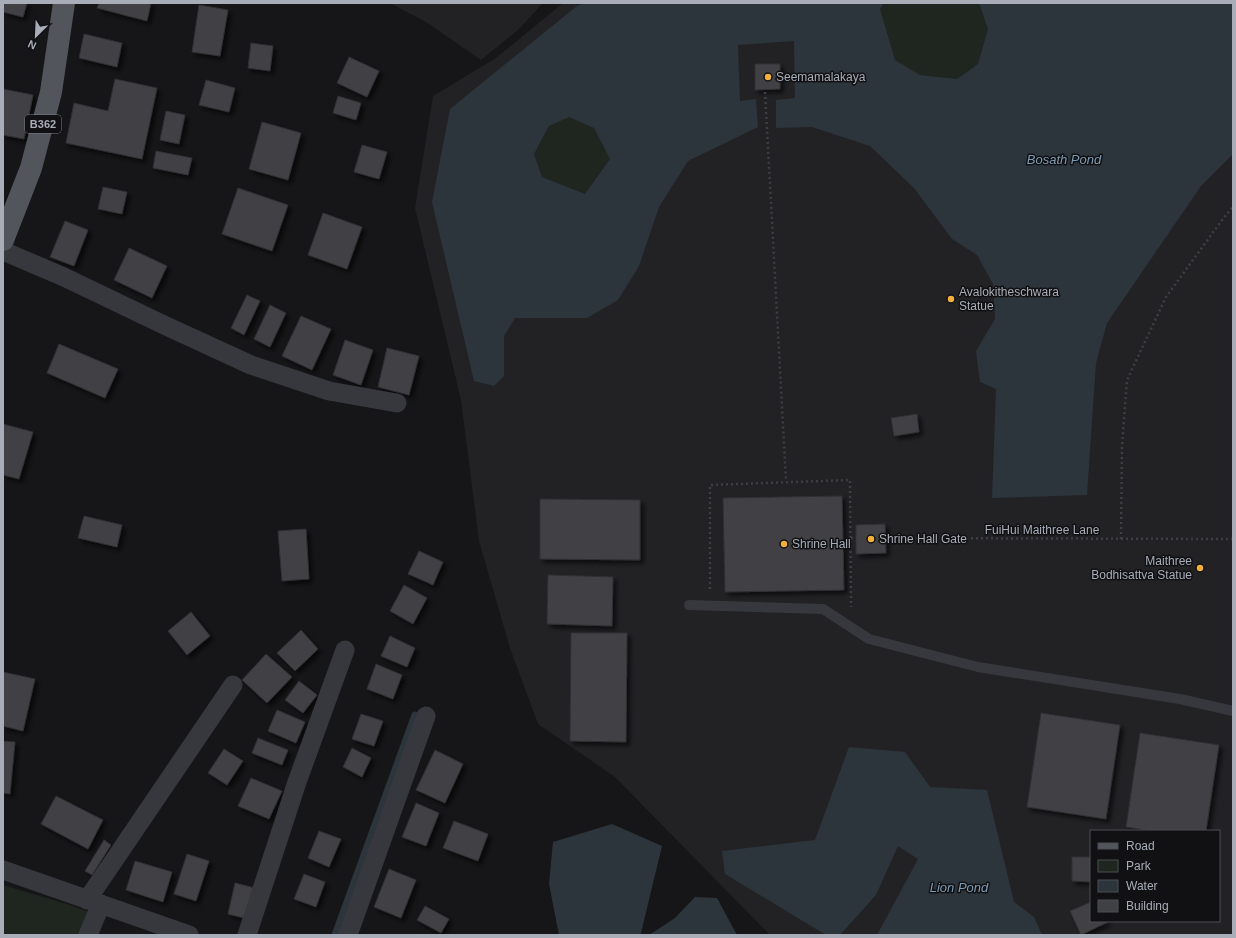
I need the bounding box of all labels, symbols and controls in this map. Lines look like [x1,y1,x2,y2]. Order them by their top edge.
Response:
north arrow [16,16,56,56]
text: N [26,38,38,52]
place label: Seemamalakaya [776,70,866,84]
marker: Seemamalakaya [763,72,773,82]
road number: B362 [25,115,61,133]
water label: Bosath Pond [1027,152,1102,167]
place label: Avalokitheschwara Statue [959,285,1059,313]
marker: Avalokitheschwara Statue [946,294,956,304]
street label: FuiHui Maithree Lane [985,523,1100,537]
place label: Shrine Hall Gate [879,532,967,546]
marker: Shrine Hall Gate [866,534,876,544]
place label: Shrine Hall [792,537,851,551]
marker: Shrine Hall [779,539,789,549]
place label: Maithree Bodhisattva Statue [1091,554,1192,582]
marker: Maithree Bodhisattva Statue [1195,563,1205,573]
legend [1090,830,1220,922]
text: Road [1126,839,1155,853]
text: Park [1126,859,1152,873]
text: Water [1126,879,1158,893]
water label: Lion Pond [930,880,989,895]
text: Building [1126,899,1169,913]

